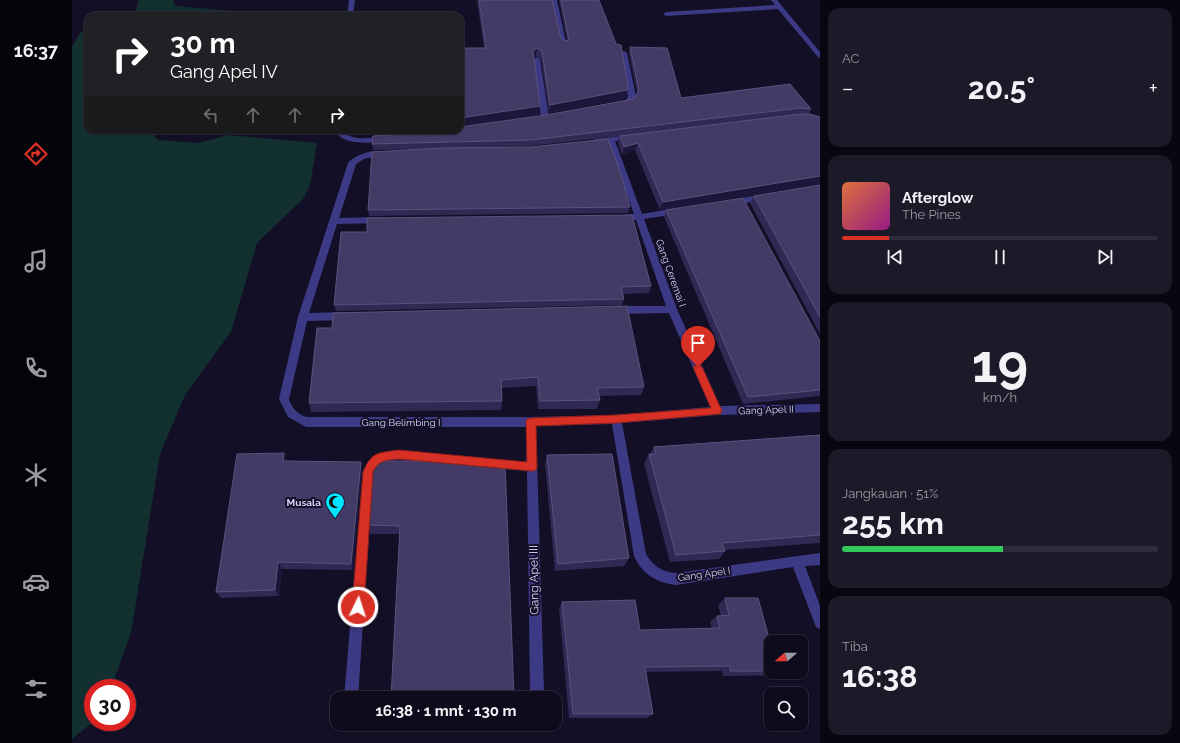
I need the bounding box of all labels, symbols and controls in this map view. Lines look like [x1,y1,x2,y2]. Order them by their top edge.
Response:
text: 30 m [170,27,236,60]
icon: right [104,28,156,80]
text: 16:37 [14,40,58,61]
text: AC [842,51,859,66]
text: Gang Apel IV [170,61,278,82]
text: 20.5° [968,71,1035,106]
text: − [842,75,854,101]
text: + [1149,75,1158,101]
icon: left [200,104,222,126]
icon: ahead [242,104,264,126]
icon: ahead [284,104,306,126]
icon: right [326,104,348,126]
icon: directions [22,140,50,168]
text: Afterglow [902,189,973,207]
text: The Pines [902,207,961,222]
street label: Gang Ceremai I [654,238,688,308]
icon: previous [884,246,906,268]
icon: pause [989,246,1011,268]
icon: next [1094,246,1116,268]
icon: music [22,247,50,275]
pin [681,326,715,367]
icon: arrive [687,332,709,354]
text: 19 [972,333,1028,394]
icon: phone [22,354,50,382]
text: km/h [983,390,1017,405]
street label: Gang Apel II [738,404,794,416]
street label: Gang Belimbing I [361,417,441,428]
icon: climate [22,461,50,489]
text: Jangkauan · 51% [842,486,938,501]
mosque icon: Musala [324,491,346,519]
place label: Musala [287,497,321,508]
text: 255 km [842,506,944,541]
street label: Gang Apel III [526,545,542,615]
street label: Gang Apel I [677,565,731,583]
icon: car [22,568,50,596]
position arrow [337,586,379,628]
north arrow [764,635,808,679]
map controls [764,635,808,731]
text: Tiba [842,639,868,654]
text: 16:38 [842,659,917,694]
icon: filters [22,675,50,703]
speed limit sign: 30 [84,679,136,731]
button: search [764,687,808,731]
text: 16:38 · 1 mnt · 130 m [375,702,517,720]

